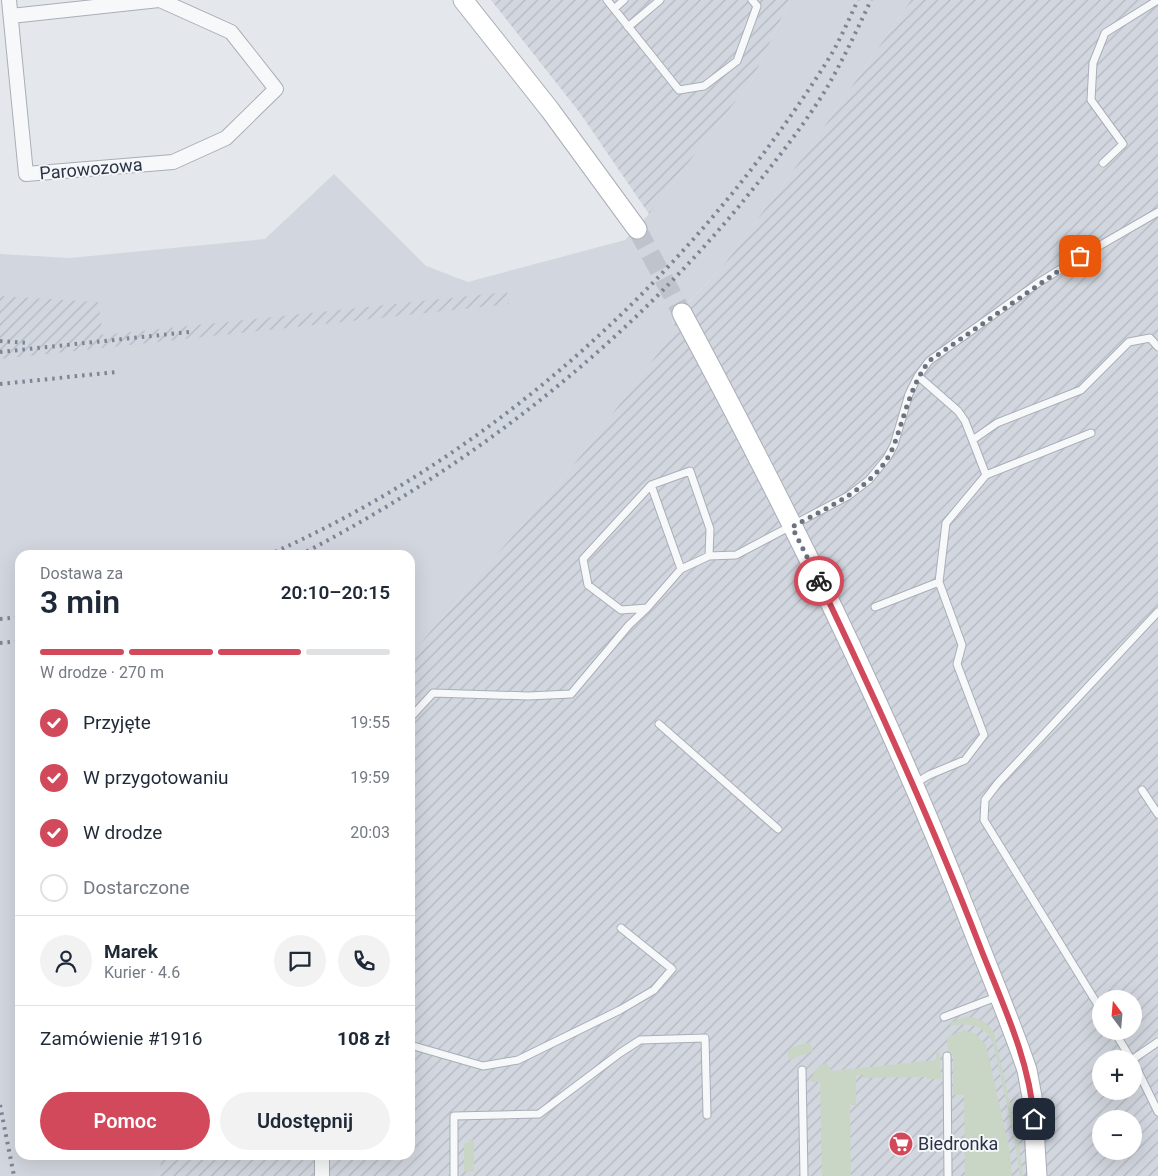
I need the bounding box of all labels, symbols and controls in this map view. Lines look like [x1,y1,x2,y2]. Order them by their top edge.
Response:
street label: Parowozowa [39,154,143,183]
pin [1059,235,1101,277]
icon: bag [1066,242,1094,270]
courier [794,556,844,606]
text: Dostawa za [40,564,123,583]
icon: bike [805,567,833,595]
text: 20:10–20:15 [281,581,390,604]
text: 3 min [40,583,120,621]
text: W drodze · 270 m [40,663,164,682]
icon: check [40,709,68,737]
text: Przyjęte [83,711,151,734]
text: 19:55 [350,713,390,732]
icon: check [40,764,68,792]
text: W przygotowaniu [83,766,229,789]
text: 19:59 [350,768,390,787]
icon: check [40,819,68,847]
text: W drodze [83,821,162,844]
text: 20:03 [350,823,390,842]
text: Dostarczone [83,876,190,899]
button: person [40,935,92,987]
button: chat [274,935,326,987]
button: phone [338,935,390,987]
text: Marek [104,940,158,963]
text: Kurier · 4.6 [104,963,180,982]
north arrow [1092,990,1142,1040]
map controls [1092,990,1142,1160]
text: Zamówienie #1916 [40,1027,203,1050]
text: 108 zł [337,1027,390,1050]
button: + [1092,1050,1142,1100]
button: Pomoc [40,1092,210,1150]
button: Udostępnij [220,1092,390,1150]
pin [1013,1098,1055,1140]
icon: home [1020,1105,1048,1133]
button: − [1092,1110,1142,1160]
supermarket icon: Biedronka [888,1131,914,1157]
place label: Biedronka [918,1133,998,1154]

